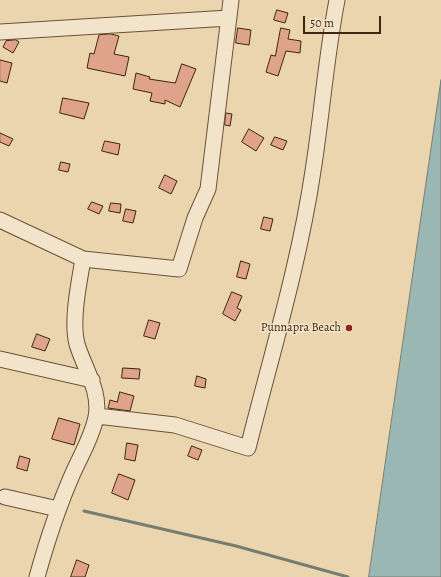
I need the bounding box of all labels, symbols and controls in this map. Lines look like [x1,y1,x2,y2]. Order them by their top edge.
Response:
scale bar [305,8,383,34]
text: 50 m [310,15,334,31]
place label: Punnapra Beach [261,321,341,335]
marker: Punnapra Beach [344,323,354,333]

